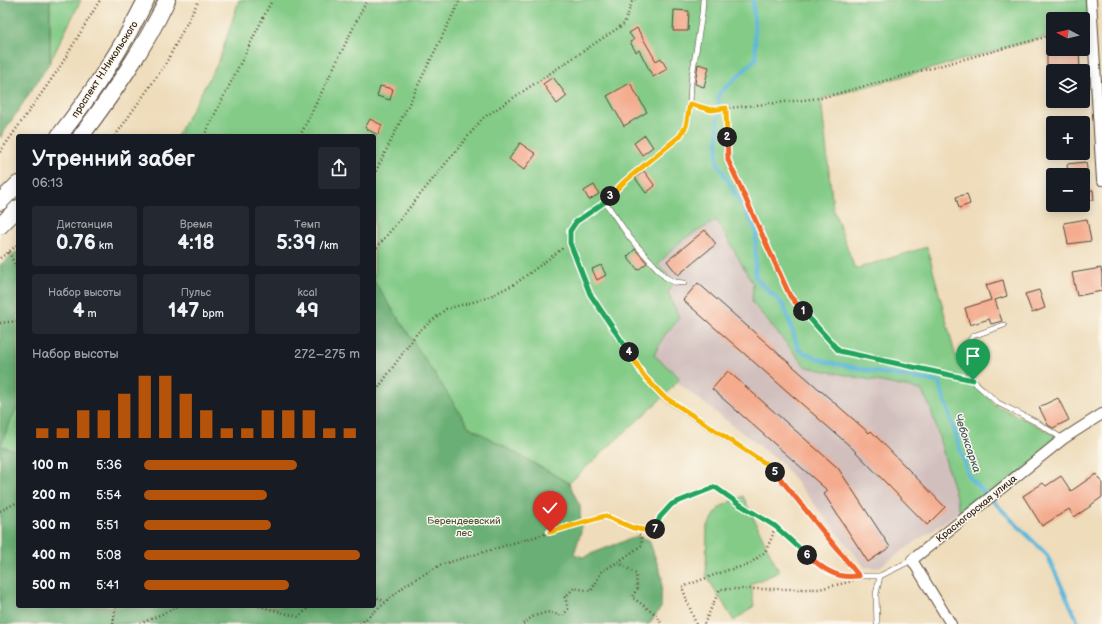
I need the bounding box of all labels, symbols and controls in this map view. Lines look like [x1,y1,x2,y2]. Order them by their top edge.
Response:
north arrow [1046,12,1090,56]
map controls [1046,12,1090,212]
street label: проспект Н.Никольского [69,19,141,120]
button: layers [1046,64,1090,108]
button: + [1046,116,1090,160]
pin: 2 [717,127,737,147]
text: 2 [724,130,730,143]
text: Утренний забег [32,146,195,173]
button: share [318,147,360,189]
button: − [1046,168,1090,212]
text: 06:13 [32,175,63,191]
pin: 3 [600,186,620,206]
text: 3 [607,189,613,202]
text: Дистанция [57,218,113,231]
text: Время [180,218,212,231]
text: Темп [294,218,320,231]
text: 0.76 [56,231,96,255]
text: 4:18 [177,231,215,255]
text: 5:39 [276,231,316,255]
text: km [96,239,113,252]
text: /km [316,239,338,252]
text: Набор высоты [48,286,121,299]
text: Пульс [181,286,211,299]
text: kcal [297,286,317,299]
text: 4 [73,299,85,323]
text: 147 [168,299,199,323]
text: 49 [296,299,319,323]
pin: 1 [793,301,813,321]
text: 1 [801,304,805,317]
text: m [85,307,97,320]
text: bpm [199,307,224,320]
pin [956,339,990,380]
pin: 4 [619,342,639,362]
text: 4 [626,345,632,358]
icon: arrive [962,345,984,367]
text: Набор высоты [32,346,119,362]
text: 272–275 m [294,346,360,362]
water label: Чебоксарка [951,412,984,475]
text: 100 m [32,457,68,473]
text: 5:36 [96,457,122,473]
pin: 5 [765,462,785,482]
text: 5 [772,465,778,478]
street label: Красногорская улица [934,473,1019,545]
text: 200 m [32,487,70,503]
text: 5:54 [96,487,121,503]
pin [533,491,567,532]
icon: check [539,497,561,519]
park label: Берендеевский лес [427,515,501,539]
text: 300 m [32,517,70,533]
text: 5:51 [96,517,119,533]
pin: 7 [645,519,665,539]
text: 7 [652,522,658,535]
pin: 6 [797,545,817,565]
text: 400 m [32,547,70,563]
text: 5:08 [96,547,121,563]
text: 6 [804,548,810,561]
text: 500 m [32,577,70,593]
text: 5:41 [96,577,119,593]

